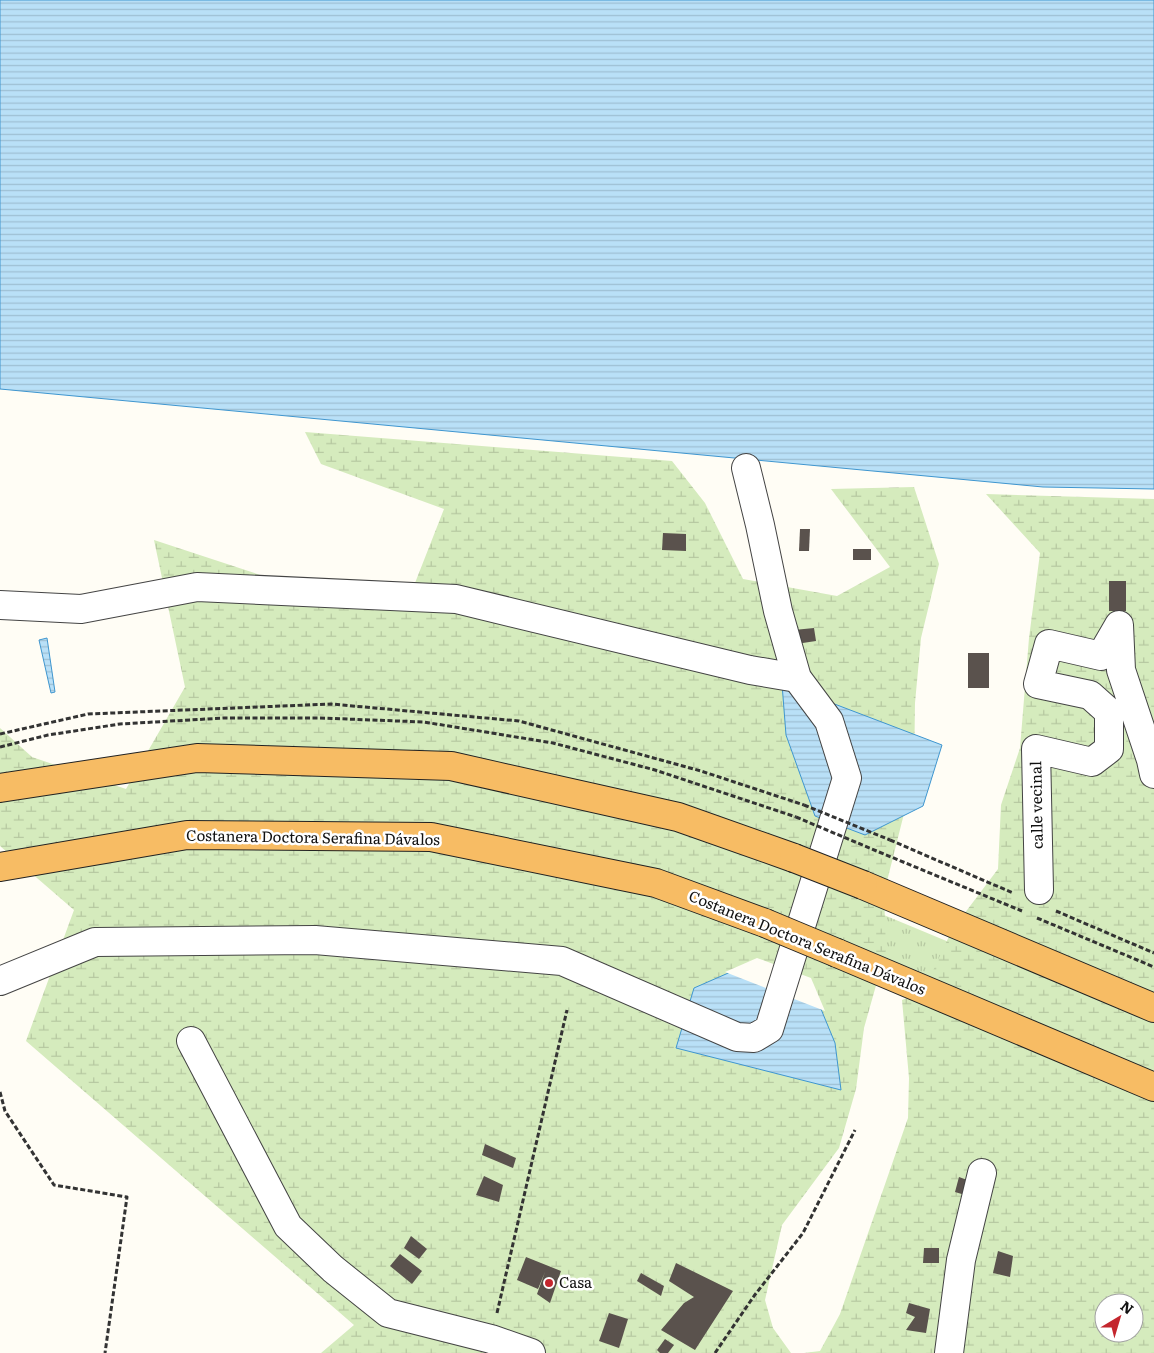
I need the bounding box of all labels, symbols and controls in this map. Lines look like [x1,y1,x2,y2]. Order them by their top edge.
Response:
street label: calle vecinal [1023,761,1048,849]
street label: Costanera Doctora Serafina Dávalos [186,823,440,850]
street label: Costanera Doctora Serafina Dávalos [686,883,930,1000]
place label: Casa [559,1270,593,1293]
marker: Casa [543,1277,555,1289]
north arrow [1094,1293,1144,1343]
text: N [1117,1295,1139,1319]

